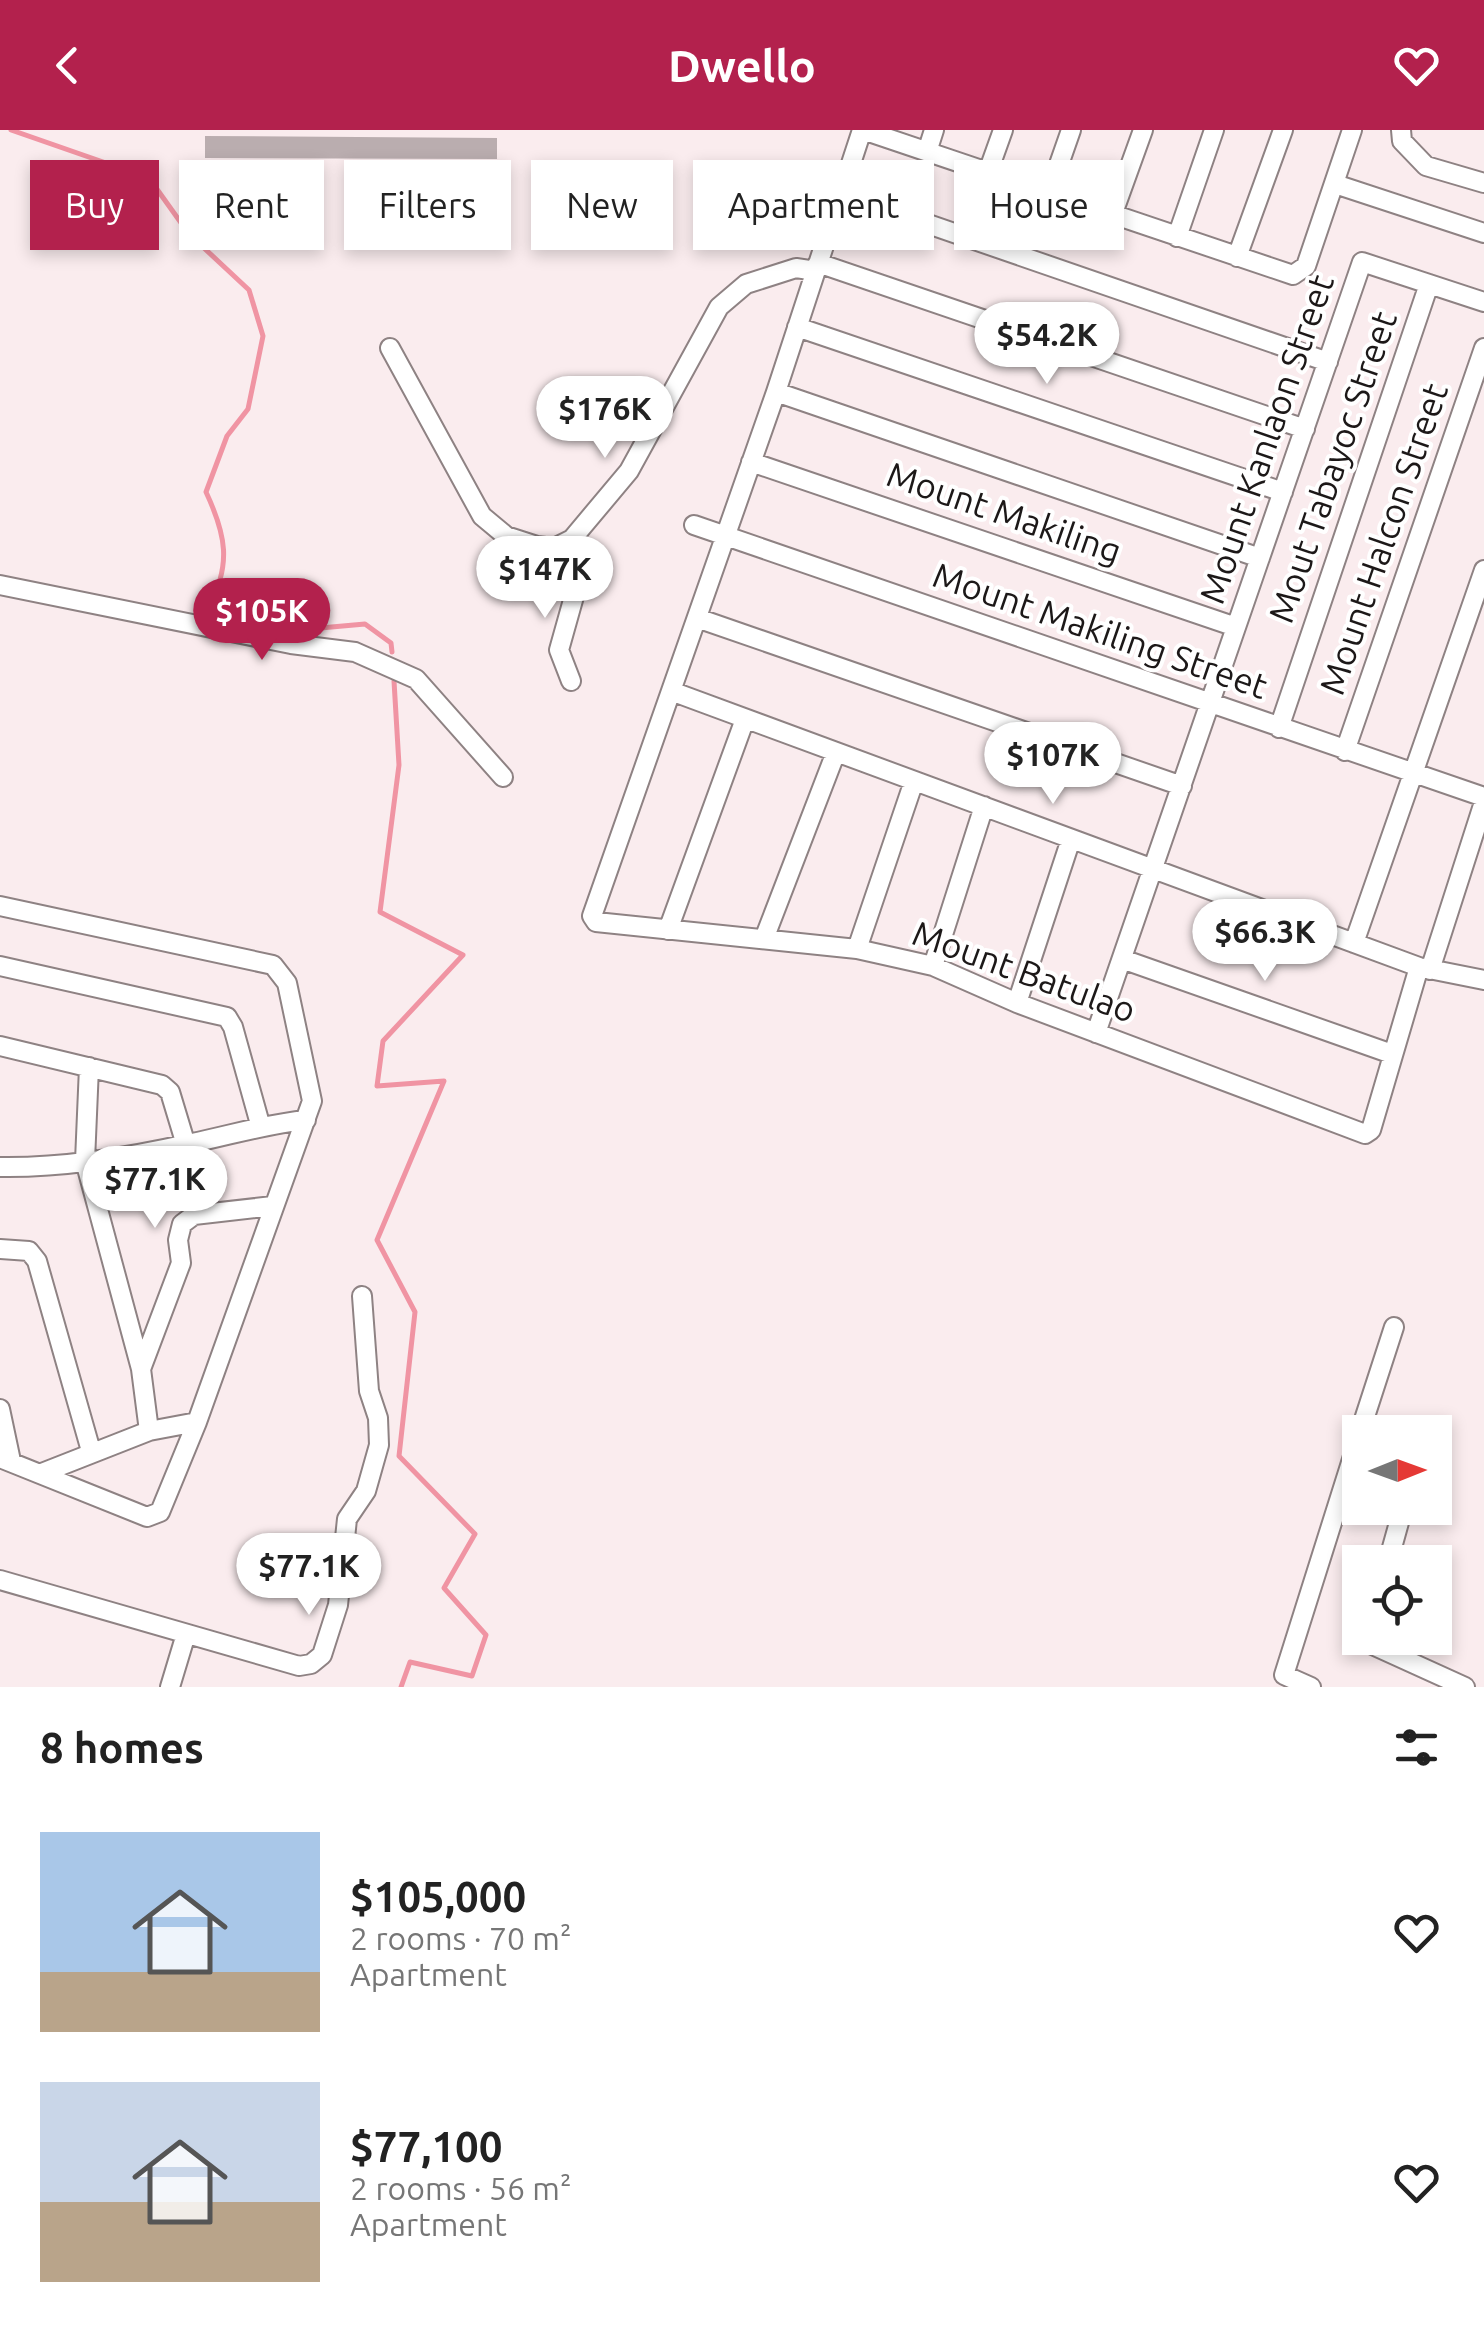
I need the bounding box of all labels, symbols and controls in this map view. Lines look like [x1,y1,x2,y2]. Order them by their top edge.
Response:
icon: back [40,38,95,93]
icon: heart [1389,38,1444,93]
text: Dwello [668,40,816,91]
chip: Buy [30,160,159,250]
chip: Rent [179,160,324,250]
chip: Filters [344,160,511,250]
chip: New [531,160,673,250]
chip: Apartment [693,160,934,250]
chip: House [954,160,1124,250]
street label: Mount Kanlaon Street [1191,269,1341,608]
pin: $54.2K [966,302,1128,387]
street label: Mout Tabayoc Street [1260,306,1404,628]
text: $54.2K [996,316,1098,352]
pin: $176K [535,376,675,461]
street label: Mount Halcon Street [1311,378,1455,700]
text: $176K [558,390,652,426]
street label: Mount Makiling [882,453,1127,571]
pin: $147K [475,536,615,621]
text: $147K [498,550,592,586]
street label: Mount Makiling Street [928,554,1273,706]
pin: $105K [192,578,332,663]
text: $105K [215,592,309,628]
pin: $107K [983,722,1123,807]
text: $107K [1006,736,1100,772]
pin: $66.3K [1184,899,1346,984]
street label: Mount Batulao [907,912,1141,1030]
text: $66.3K [1214,913,1316,949]
pin: $77.1K [74,1146,236,1231]
text: $77.1K [104,1160,206,1196]
north arrow [1342,1415,1452,1525]
map controls [1342,1415,1452,1655]
pin: $77.1K [228,1533,390,1618]
button: locate [1342,1545,1452,1655]
text: $77.1K [258,1547,360,1583]
icon: filters [1389,1720,1444,1775]
text: 8 homes [40,1724,204,1771]
icon: home [120,1872,240,1992]
text: $105,000 [350,1873,526,1920]
icon: heart [1389,1905,1444,1960]
text: 2 rooms · 70 m² [350,1920,571,1956]
text: Apartment [350,1956,507,1992]
icon: home [120,2122,240,2242]
text: $77,100 [350,2123,502,2170]
icon: heart [1389,2155,1444,2210]
text: 2 rooms · 56 m² [350,2170,571,2206]
text: Apartment [350,2206,507,2242]

